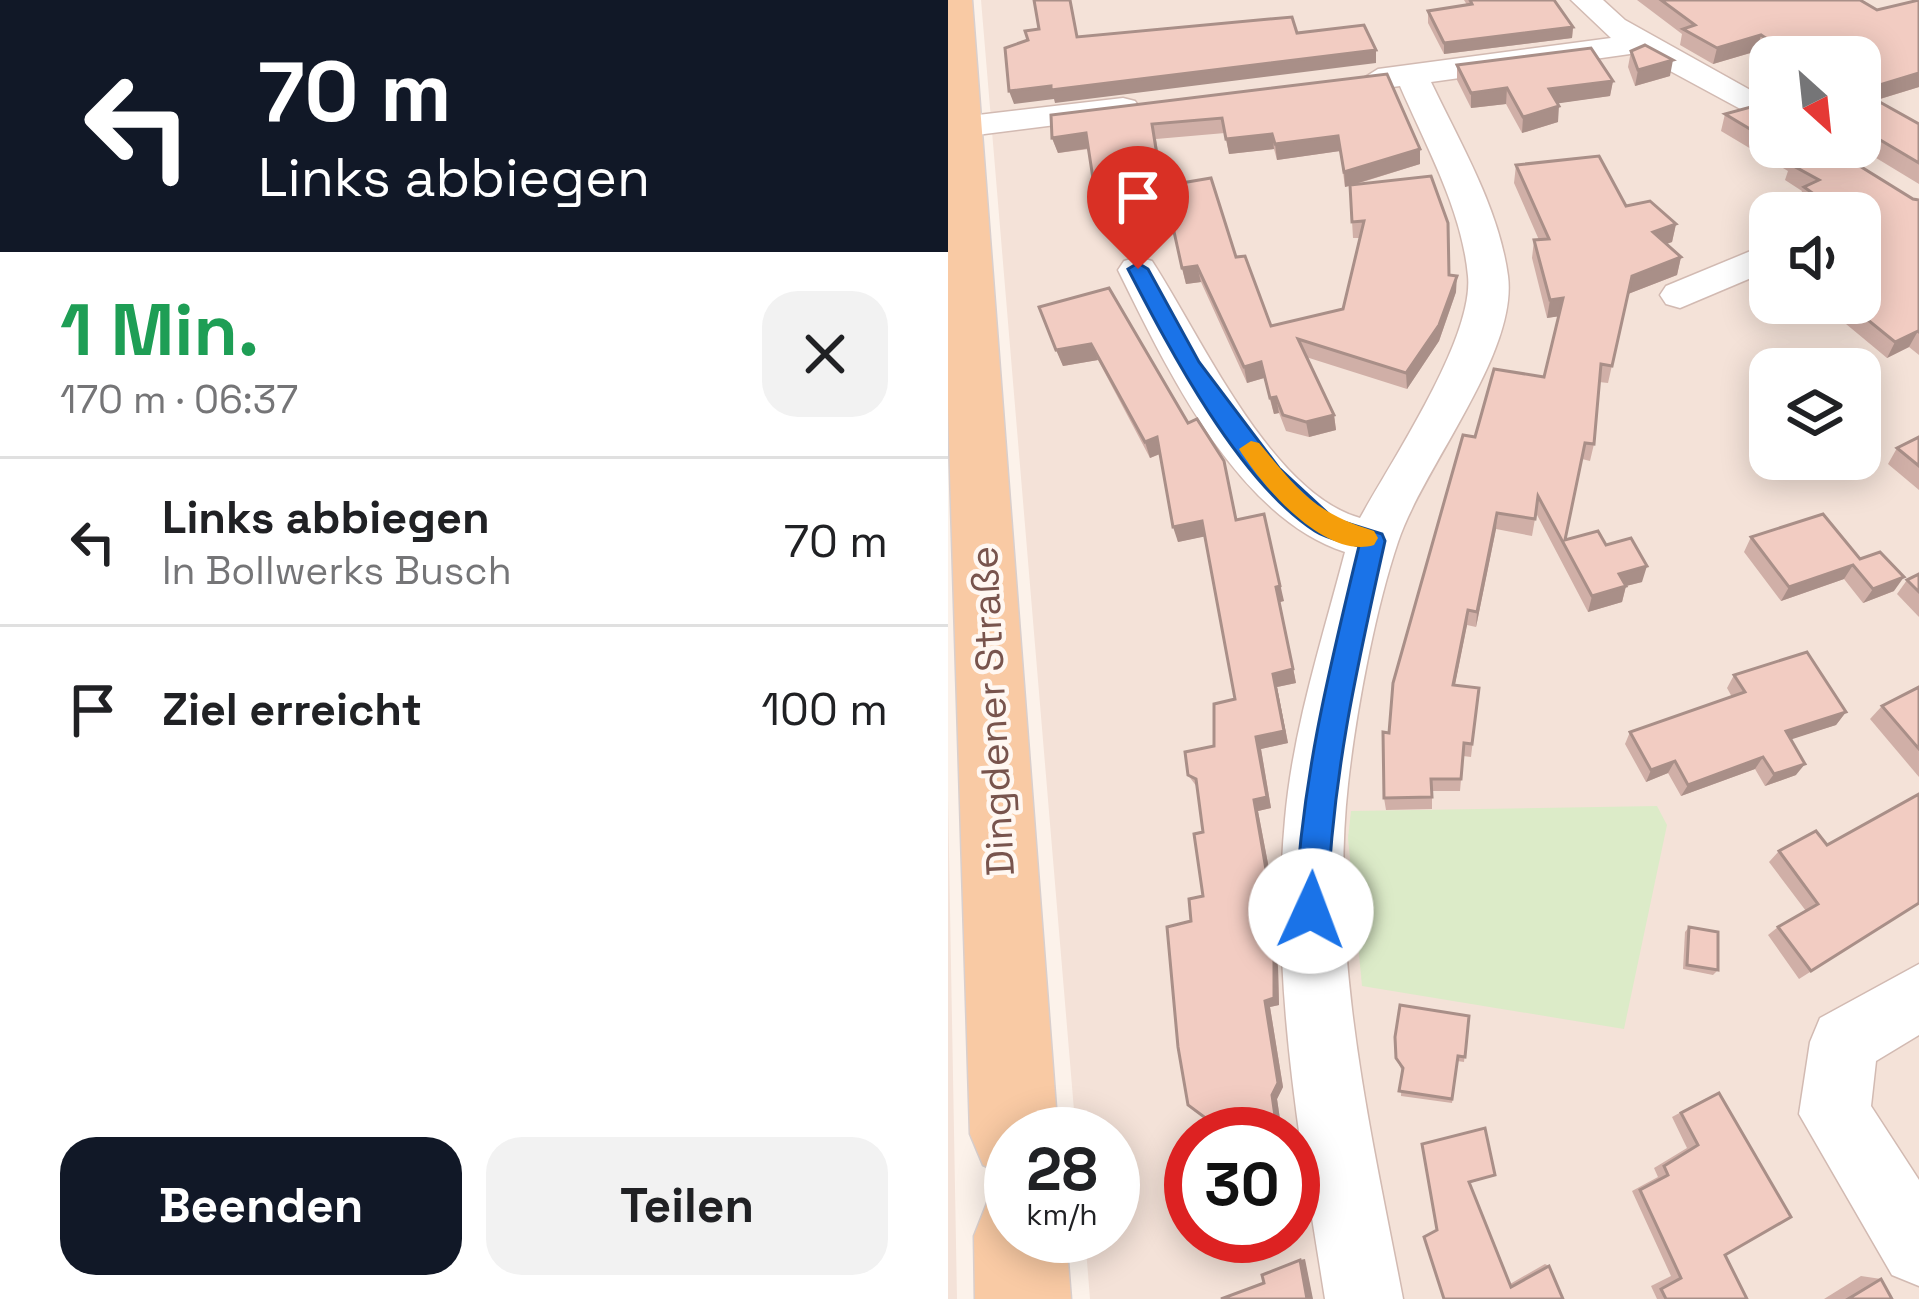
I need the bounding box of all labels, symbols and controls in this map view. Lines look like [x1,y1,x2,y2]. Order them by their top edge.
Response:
north arrow [1749,36,1881,168]
map controls [1749,36,1881,480]
text: 70 m [258,38,452,146]
icon: left [60,48,216,204]
text: Links abbiegen [258,143,650,212]
pin [1087,146,1189,269]
icon: arrive [1105,164,1171,230]
button: sound [1749,192,1881,324]
text: 1 Min. [60,284,259,376]
button: close [762,291,888,417]
button: layers [1749,348,1881,480]
text: 170 m · 06:37 [60,375,298,424]
text: Links abbiegen [162,489,490,546]
icon: left [60,509,126,575]
text: 70 m [784,513,888,570]
street label: Dingdener Straße [959,545,1025,877]
text: In Bollwerks Busch [162,546,512,595]
icon: arrive [60,677,126,743]
text: Ziel erreicht [162,681,422,738]
text: 100 m [761,681,888,738]
position arrow [1248,848,1374,974]
speed limit sign: 30 [1164,1107,1320,1263]
text: 28 [1026,1131,1098,1208]
button: Beenden [60,1137,462,1275]
button: Teilen [486,1137,888,1275]
text: km/h [1026,1195,1098,1234]

